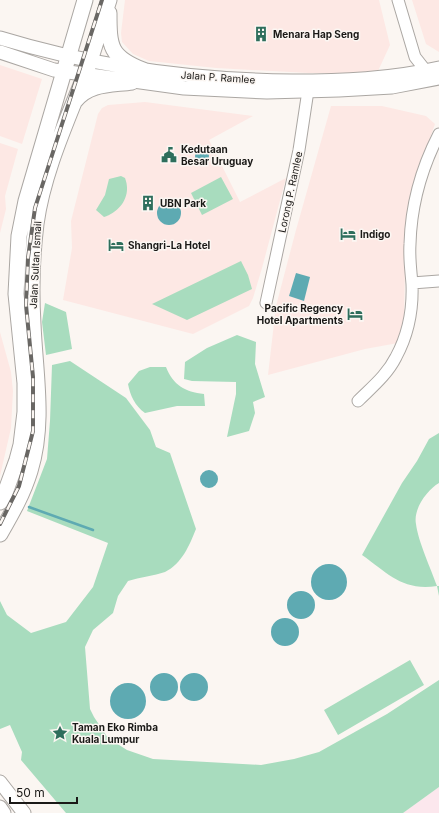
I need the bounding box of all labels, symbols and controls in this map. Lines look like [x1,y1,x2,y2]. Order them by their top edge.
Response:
building icon: Menara Hap Seng [252,25,270,43]
place label: Menara Hap Seng [273,28,359,41]
street label: Jalan P. Ramlee [180,68,256,86]
place label: Kedutaan Besar Uruguay [181,143,253,168]
public building icon: Kedutaan Besar Uruguay [160,146,178,164]
street label: Lorong P. Ramlee [276,150,304,234]
building icon: UBN Park [139,194,157,212]
place label: UBN Park [160,197,206,209]
street label: Jalan Sultan Ismail [27,221,43,309]
hotel icon: Indigo [339,225,357,243]
place label: Indigo [360,228,391,241]
hotel icon: Shangri-La Hotel [107,236,125,254]
place label: Shangri-La Hotel [128,239,211,252]
place label: Pacific Regency Hotel Apartments [257,302,343,326]
hotel icon: Pacific Regency Hotel Apartments [346,305,364,323]
place label: Taman Eko Rimba Kuala Lumpur [72,721,158,745]
place icon: Taman Eko Rimba Kuala Lumpur [51,724,69,742]
scale bar [10,779,77,805]
text: 50 m [16,785,45,800]

